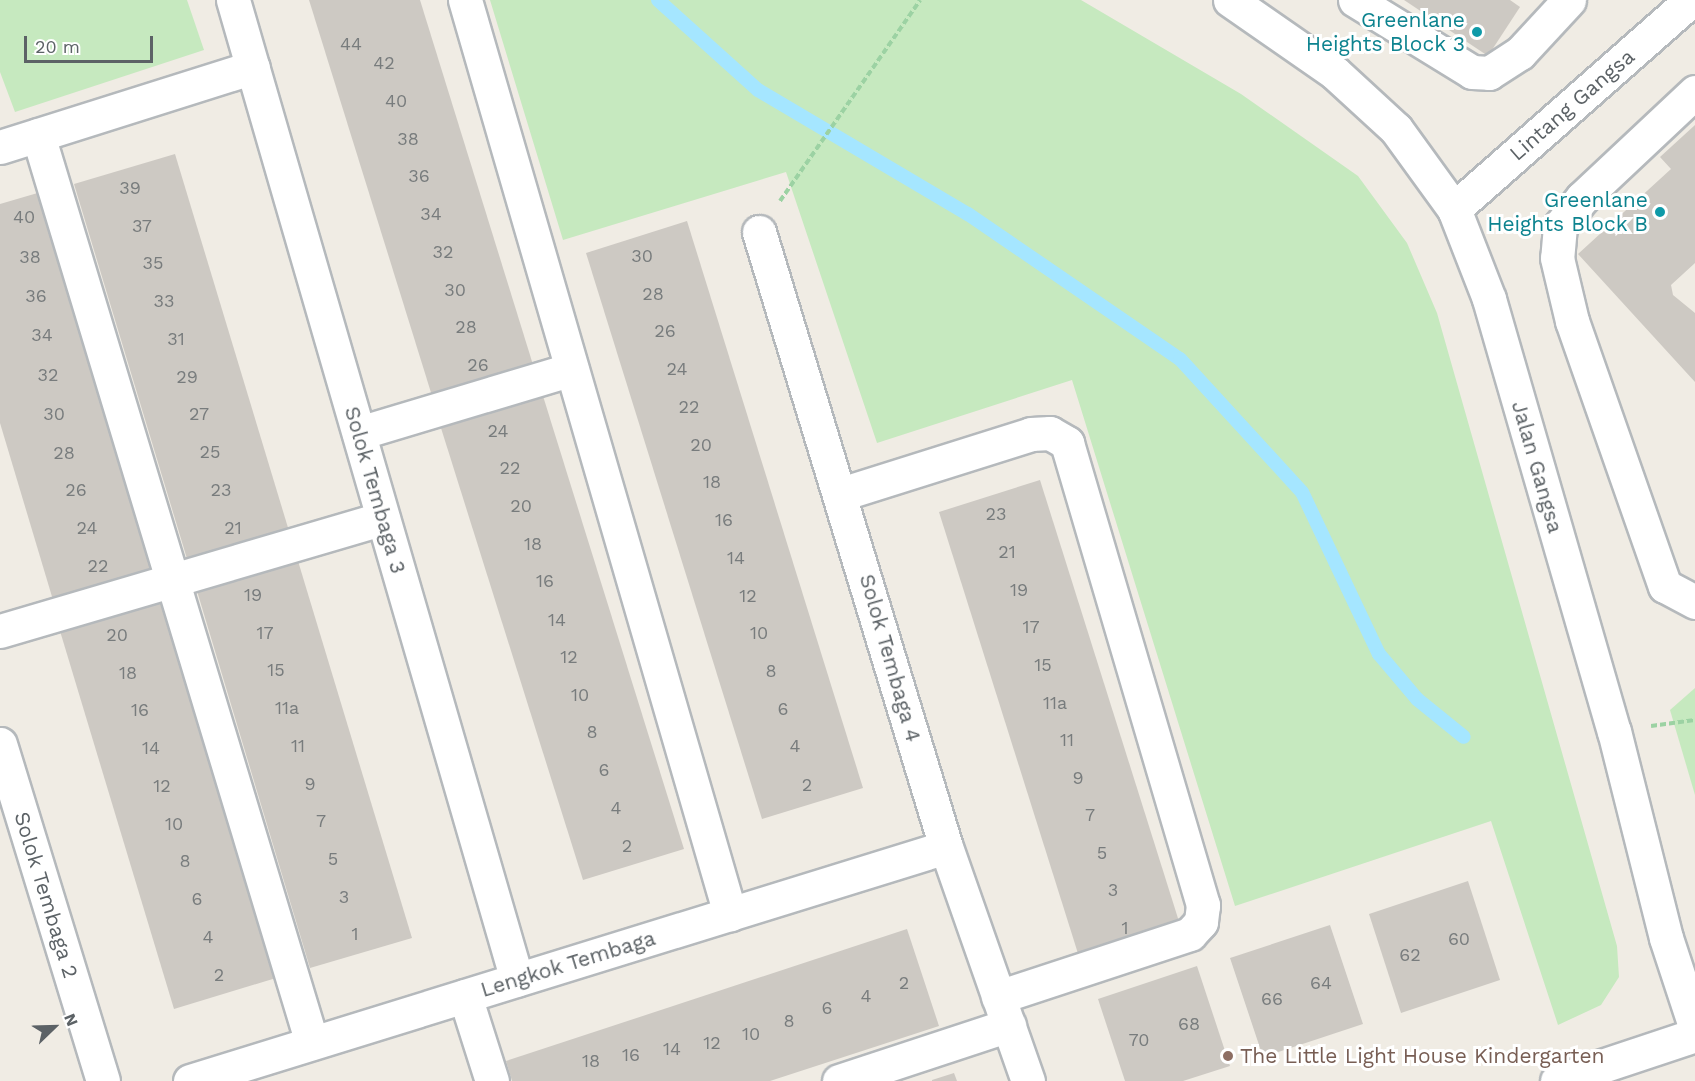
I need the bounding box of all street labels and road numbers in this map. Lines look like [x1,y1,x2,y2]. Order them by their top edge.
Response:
street label: Lintang Gangsa [1504,44,1640,166]
street label: Jalan Gangsa [1506,398,1568,536]
street label: Solok Tembaga 3 [339,403,411,577]
street label: Solok Tembaga 4 [854,571,926,745]
street label: Solok Tembaga 2 [8,808,84,982]
street label: Lengkok Tembaga [477,925,659,1003]

